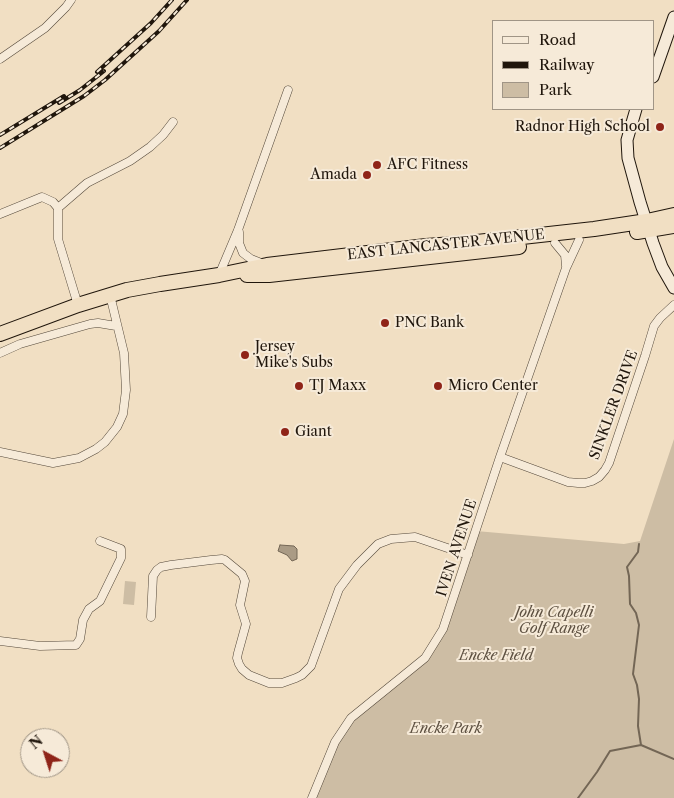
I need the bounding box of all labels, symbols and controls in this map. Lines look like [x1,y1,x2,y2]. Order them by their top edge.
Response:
legend [492,20,654,110]
text: Road [539,30,576,49]
text: Railway [539,55,595,74]
text: Park [539,80,572,99]
place label: Radnor High School [515,119,650,135]
marker: Radnor High School [654,121,666,133]
place label: AFC Fitness [387,157,468,173]
marker: AFC Fitness [371,159,383,171]
place label: Amada [310,167,357,183]
marker: Amada [361,169,373,181]
street label: EAST LANCASTER AVENUE [347,226,545,264]
place label: PNC Bank [395,315,464,331]
marker: PNC Bank [379,317,391,329]
place label: Jersey Mike's Subs [255,339,333,372]
street label: SINKLER DRIVE [586,348,642,462]
marker: Jersey Mike's Subs [239,349,251,361]
place label: TJ Maxx [309,378,366,394]
place label: Micro Center [448,378,538,394]
marker: TJ Maxx [293,380,305,392]
marker: Micro Center [432,380,444,392]
place label: Giant [295,424,332,440]
marker: Giant [279,426,291,438]
street label: IVEN AVENUE [433,497,481,599]
park label: John Capelli Golf Range [515,605,593,638]
park label: Encke Field [459,648,533,664]
park label: Encke Park [410,721,482,737]
north arrow [20,728,70,778]
text: N [26,731,46,753]

